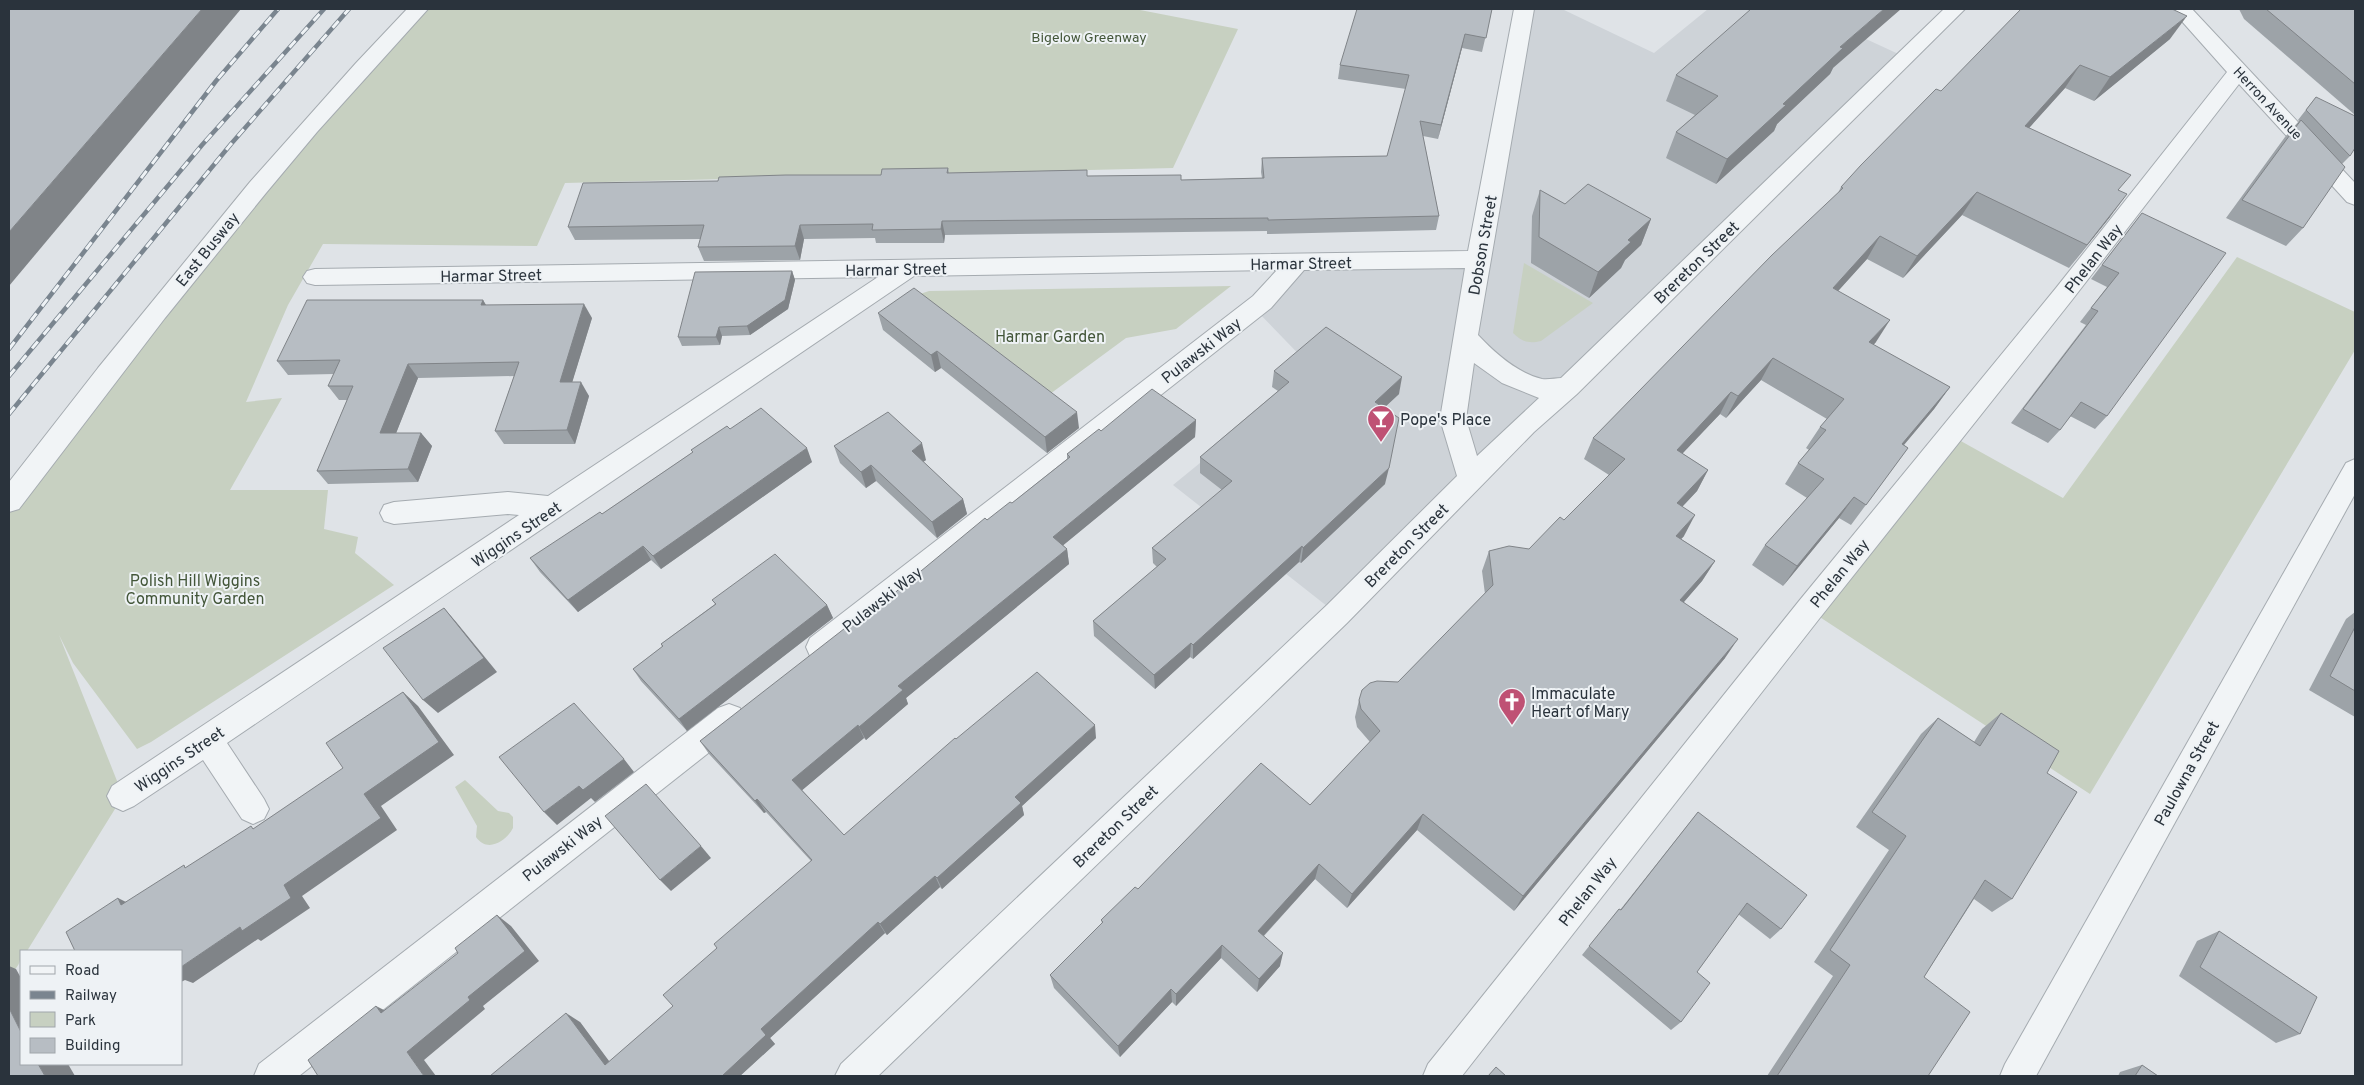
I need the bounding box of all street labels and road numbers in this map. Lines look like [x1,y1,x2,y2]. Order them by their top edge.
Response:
street label: Herron Avenue [2229,64,2305,144]
street label: Dobson Street [1465,194,1503,297]
street label: East Busway [172,209,245,292]
street label: Brereton Street [1651,218,1744,309]
street label: Phelan Way [2061,220,2128,298]
street label: Harmar Street [1250,254,1352,276]
street label: Harmar Street [845,260,947,282]
street label: Harmar Street [440,266,542,288]
street label: Pulawski Way [1158,314,1246,389]
street label: Wiggins Street [468,498,566,573]
street label: Brereton Street [1361,500,1454,593]
street label: Phelan Way [1807,536,1874,613]
street label: Pulawski Way [839,563,927,638]
street label: Paulowna Street [2151,718,2225,830]
street label: Wiggins Street [131,723,229,798]
street label: Brereton Street [1070,782,1163,873]
street label: Pulawski Way [519,812,607,887]
street label: Phelan Way [1555,853,1622,931]

